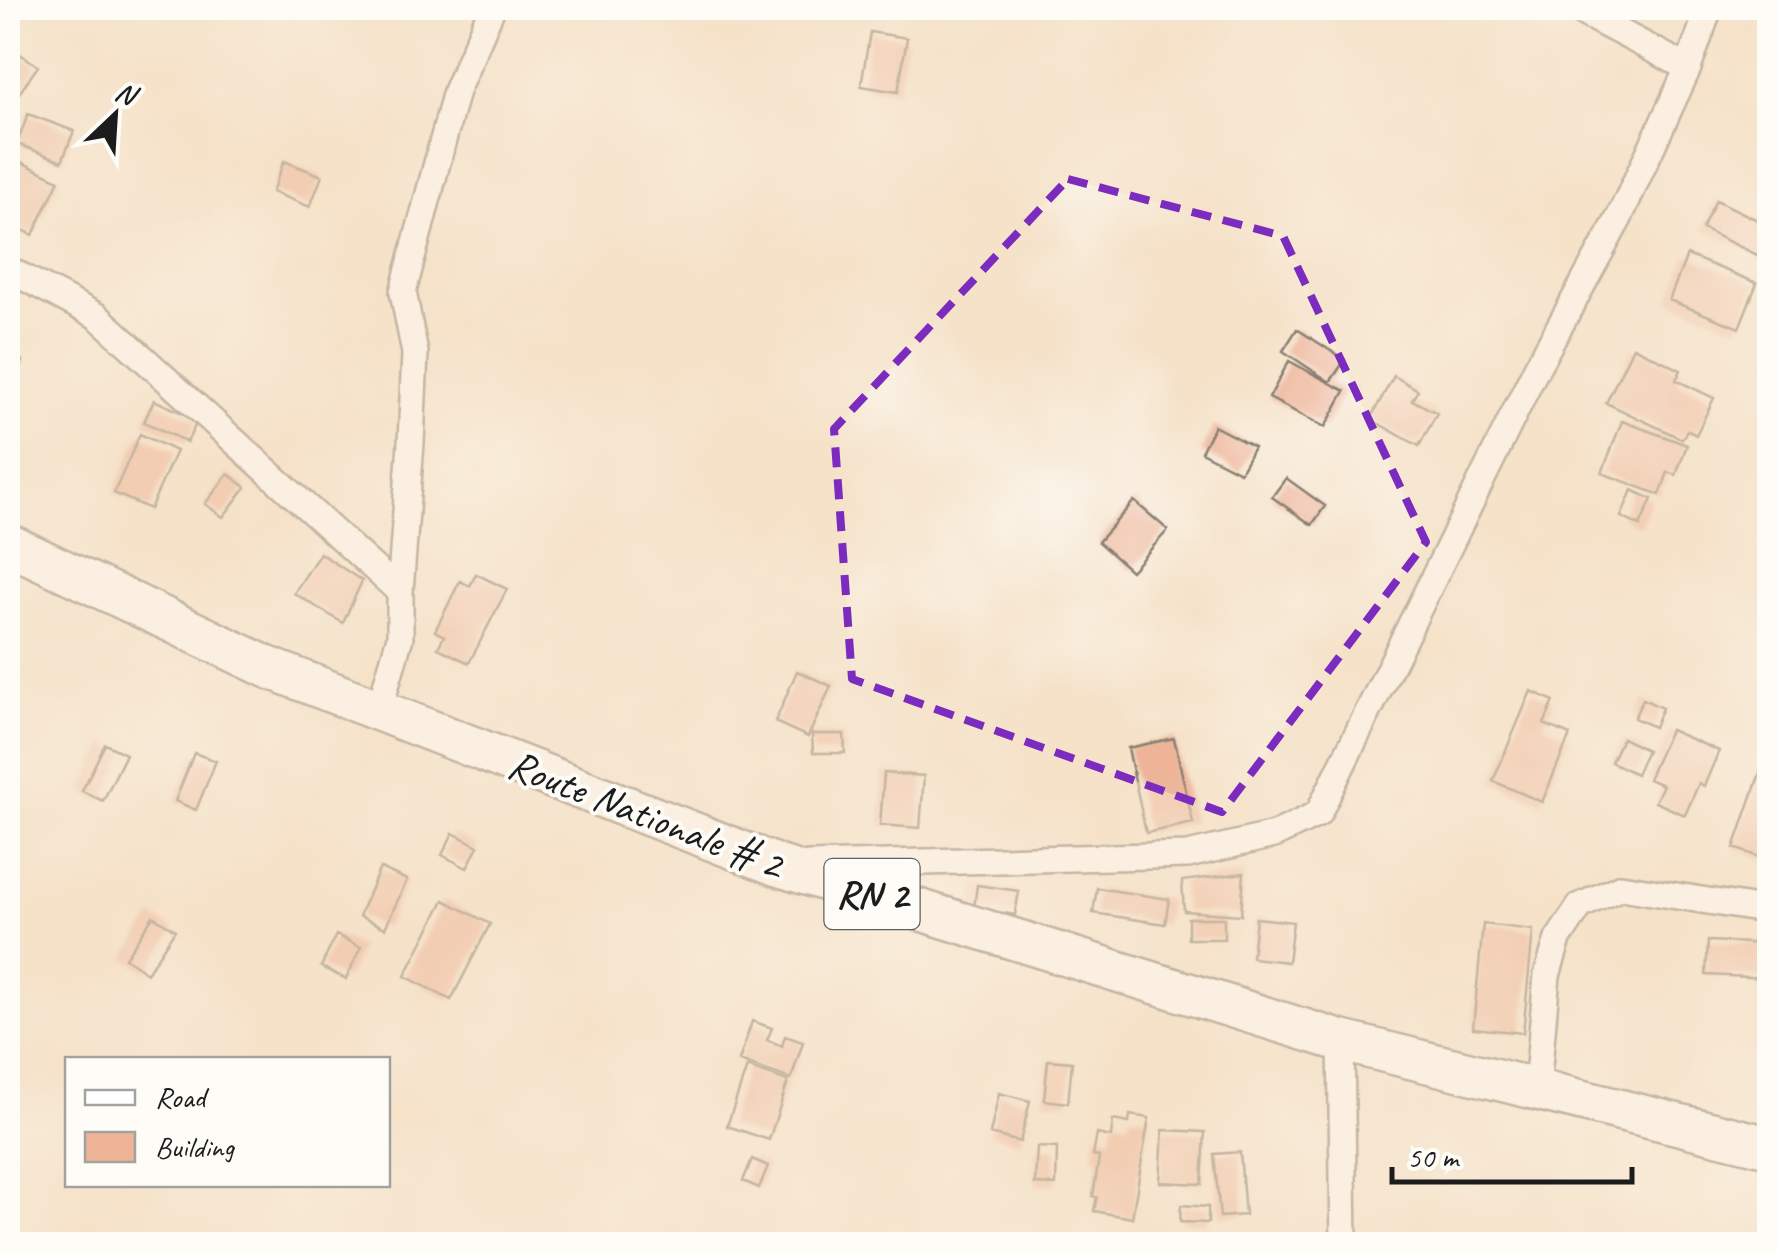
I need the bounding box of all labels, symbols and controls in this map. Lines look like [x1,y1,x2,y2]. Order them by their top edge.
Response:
north arrow [65,65,165,165]
text: N [110,73,145,114]
street label: Route Nationale # 2 [501,738,793,892]
road number: RN 2 [824,859,920,929]
legend [65,1057,390,1187]
text: Road [155,1078,209,1116]
scale bar [1392,1122,1632,1184]
text: Building [155,1128,235,1166]
text: 50 m [1407,1138,1460,1176]

